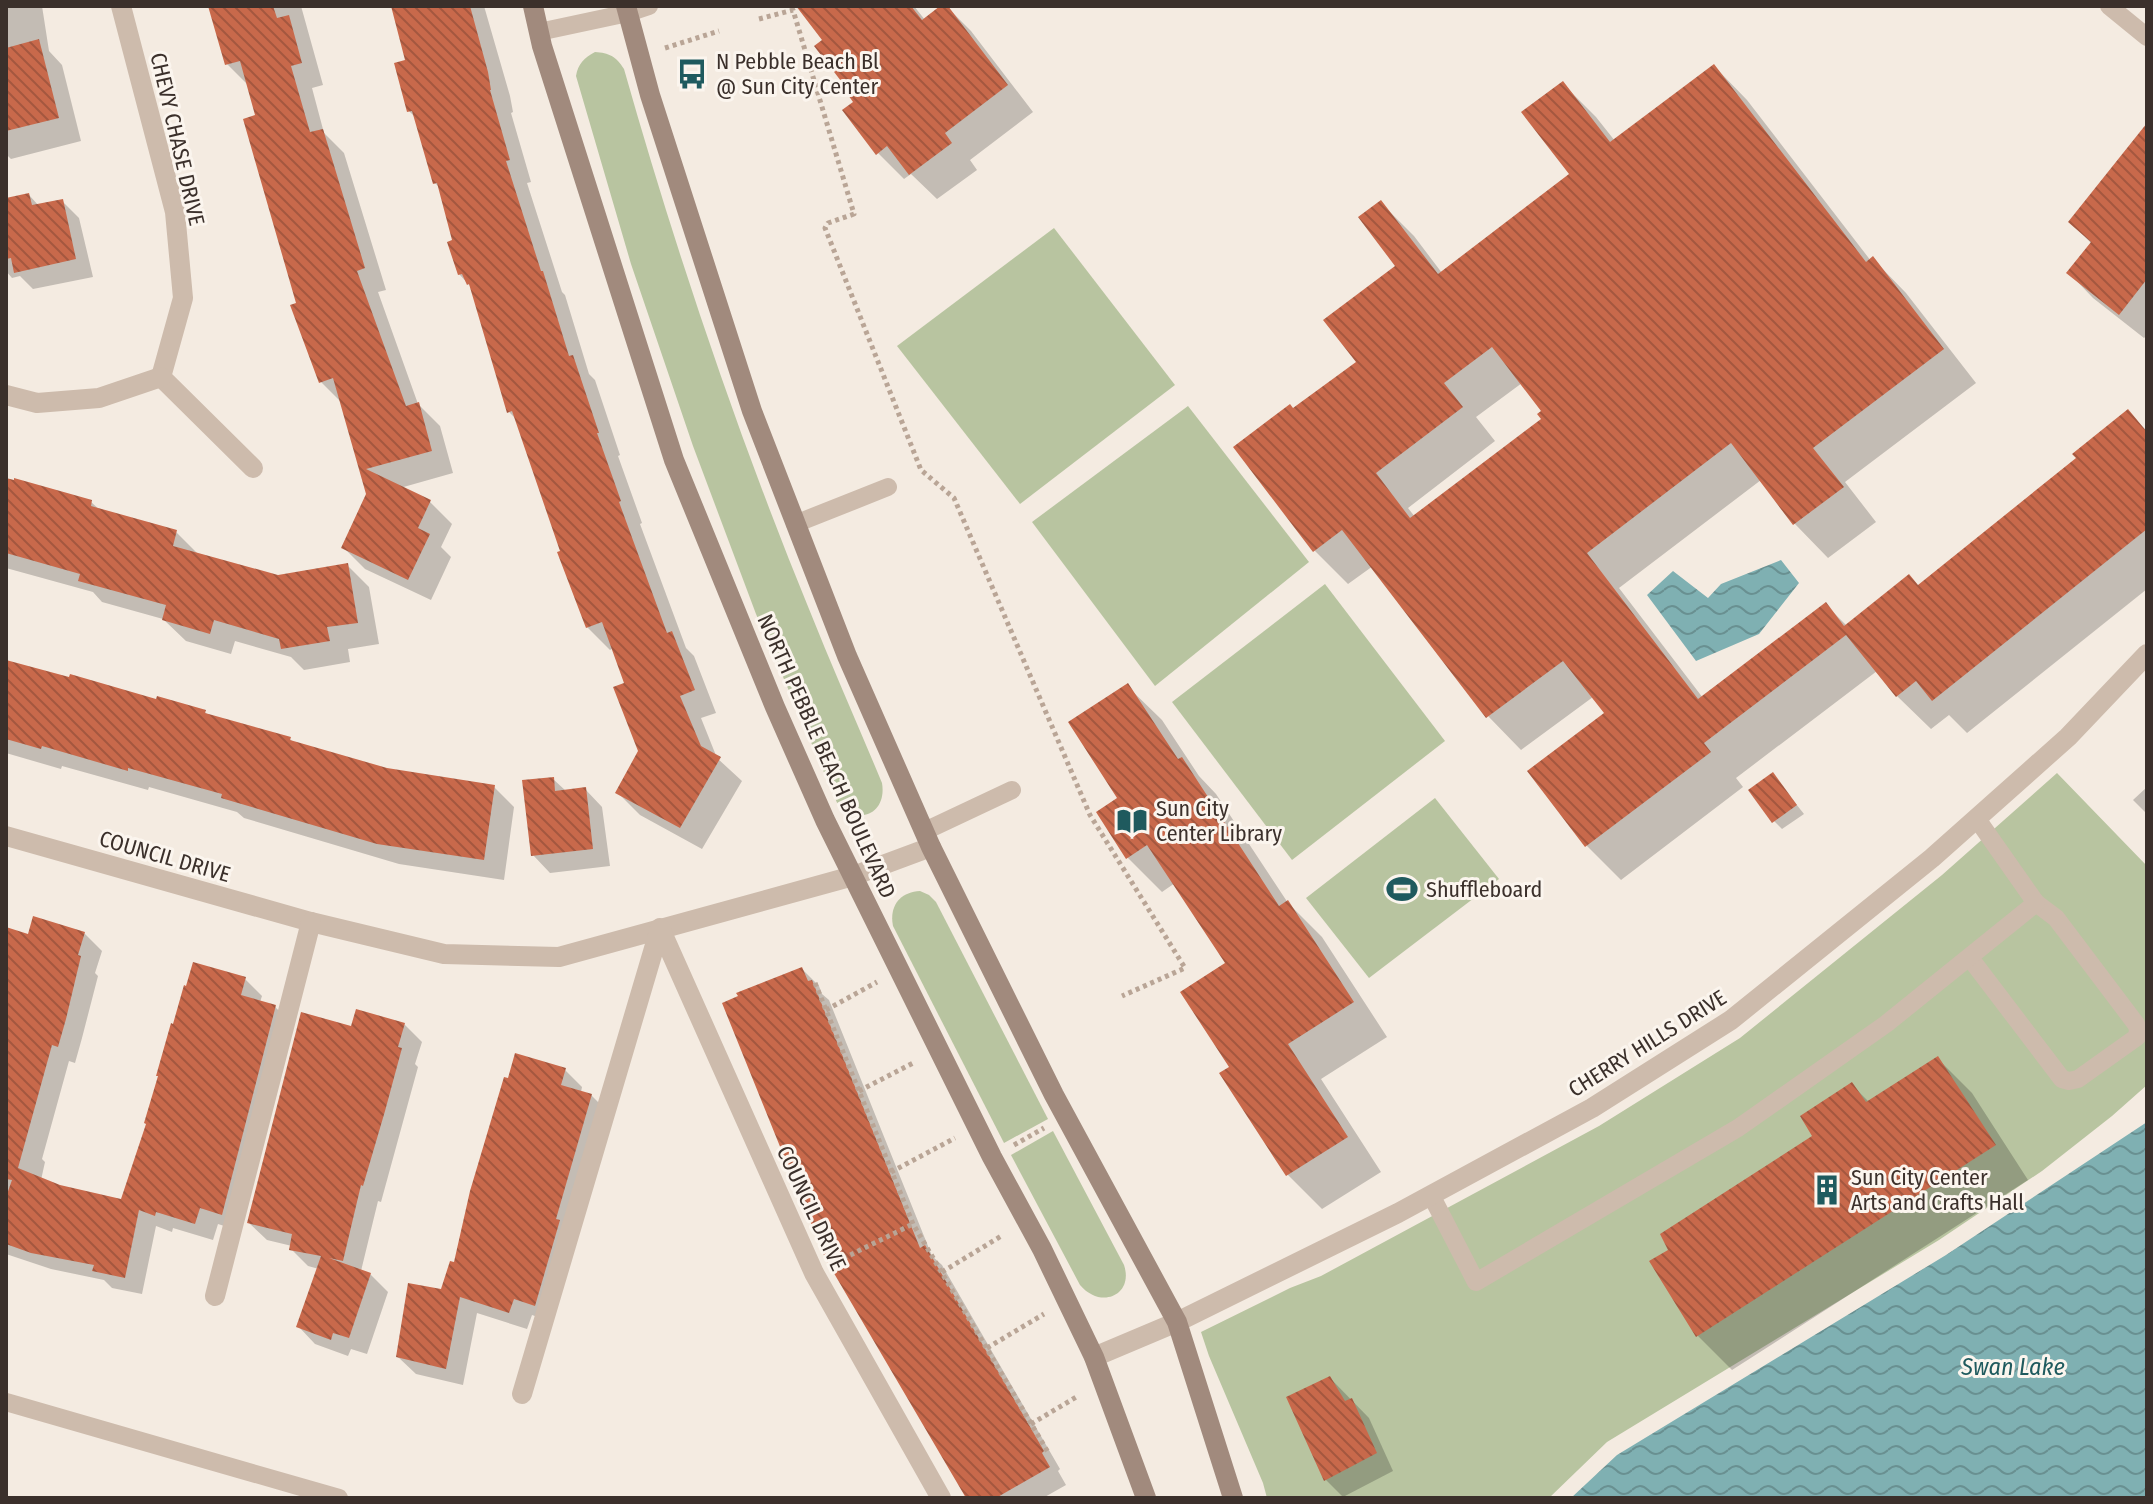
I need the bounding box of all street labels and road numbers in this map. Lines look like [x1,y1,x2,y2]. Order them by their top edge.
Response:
street label: CHEVY CHASE DRIVE [144,50,211,228]
street label: NORTH PEBBLE BEACH BOULEVARD [752,610,902,902]
street label: COUNCIL DRIVE [96,825,233,888]
street label: CHERRY HILLS DRIVE [1563,984,1731,1103]
street label: COUNCIL DRIVE [771,1141,852,1275]

